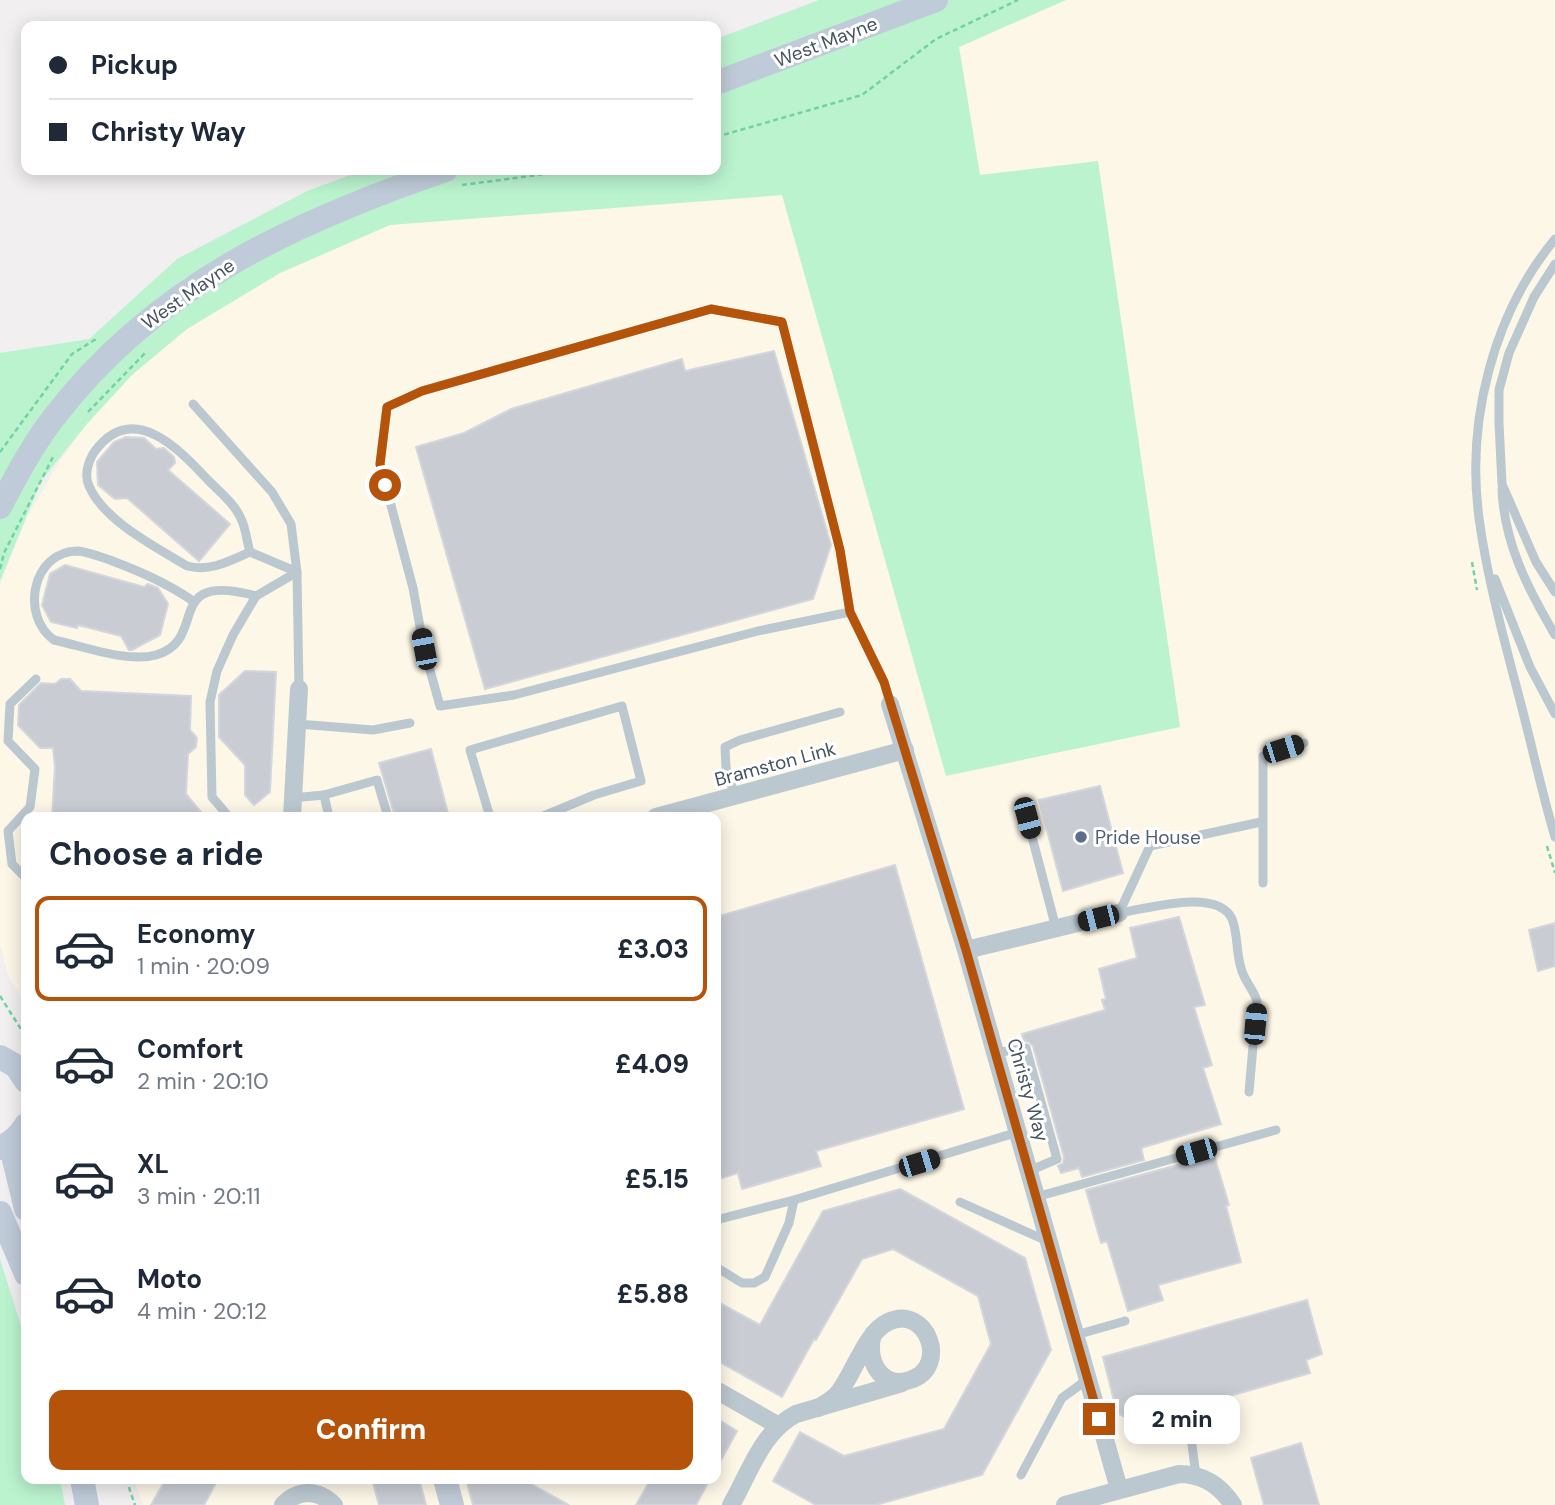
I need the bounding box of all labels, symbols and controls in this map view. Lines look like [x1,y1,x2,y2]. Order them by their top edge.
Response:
street label: West Mayne [771,11,881,73]
text: Pickup [91,48,178,82]
text: Christy Way [91,115,246,149]
street label: West Mayne [137,253,239,335]
route start [369,469,401,501]
car [410,626,439,672]
car [1260,733,1307,765]
street label: Bramston Link [712,736,839,792]
car [1012,795,1043,841]
place label: Pride House [1095,825,1201,850]
marker: Pride House [1073,829,1089,845]
text: Choose a ride [49,833,264,875]
car [1076,903,1121,933]
icon: car [53,917,116,980]
text: Economy [137,917,255,951]
text: £3.03 [617,932,689,966]
text: 1 min · 20:09 [137,951,270,981]
car [1243,1002,1268,1046]
icon: car [53,1032,116,1095]
text: Comfort [137,1032,243,1066]
street label: Christy Way [1001,1035,1055,1145]
text: £4.09 [615,1047,689,1081]
text: 2 min · 20:10 [137,1066,269,1096]
car [1173,1136,1220,1168]
icon: car [53,1147,116,1210]
text: XL [137,1147,169,1181]
car [896,1147,943,1179]
text: £5.15 [625,1162,689,1196]
text: 3 min · 20:11 [137,1181,260,1211]
icon: car [53,1262,116,1325]
text: Moto [137,1262,202,1296]
text: £5.88 [617,1277,689,1311]
text: 4 min · 20:12 [137,1296,267,1326]
button: Confirm [49,1390,693,1470]
callout: 2 min [1124,1394,1239,1444]
route end [1083,1403,1115,1435]
text: 2 min [1151,1404,1213,1434]

